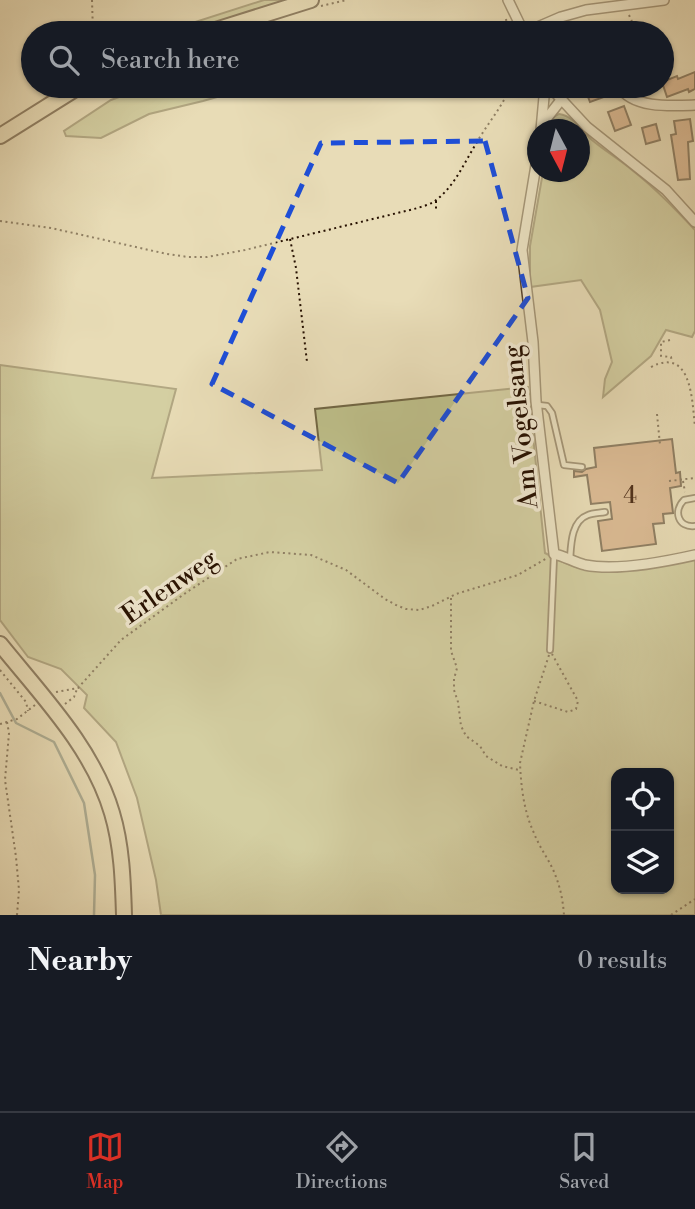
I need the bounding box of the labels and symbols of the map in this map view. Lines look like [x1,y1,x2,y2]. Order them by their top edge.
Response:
north arrow [527,119,590,182]
street label: Am Vogelsang [496,343,546,511]
house number: 4 [623,482,637,510]
street label: Erlenweg [116,542,224,631]

